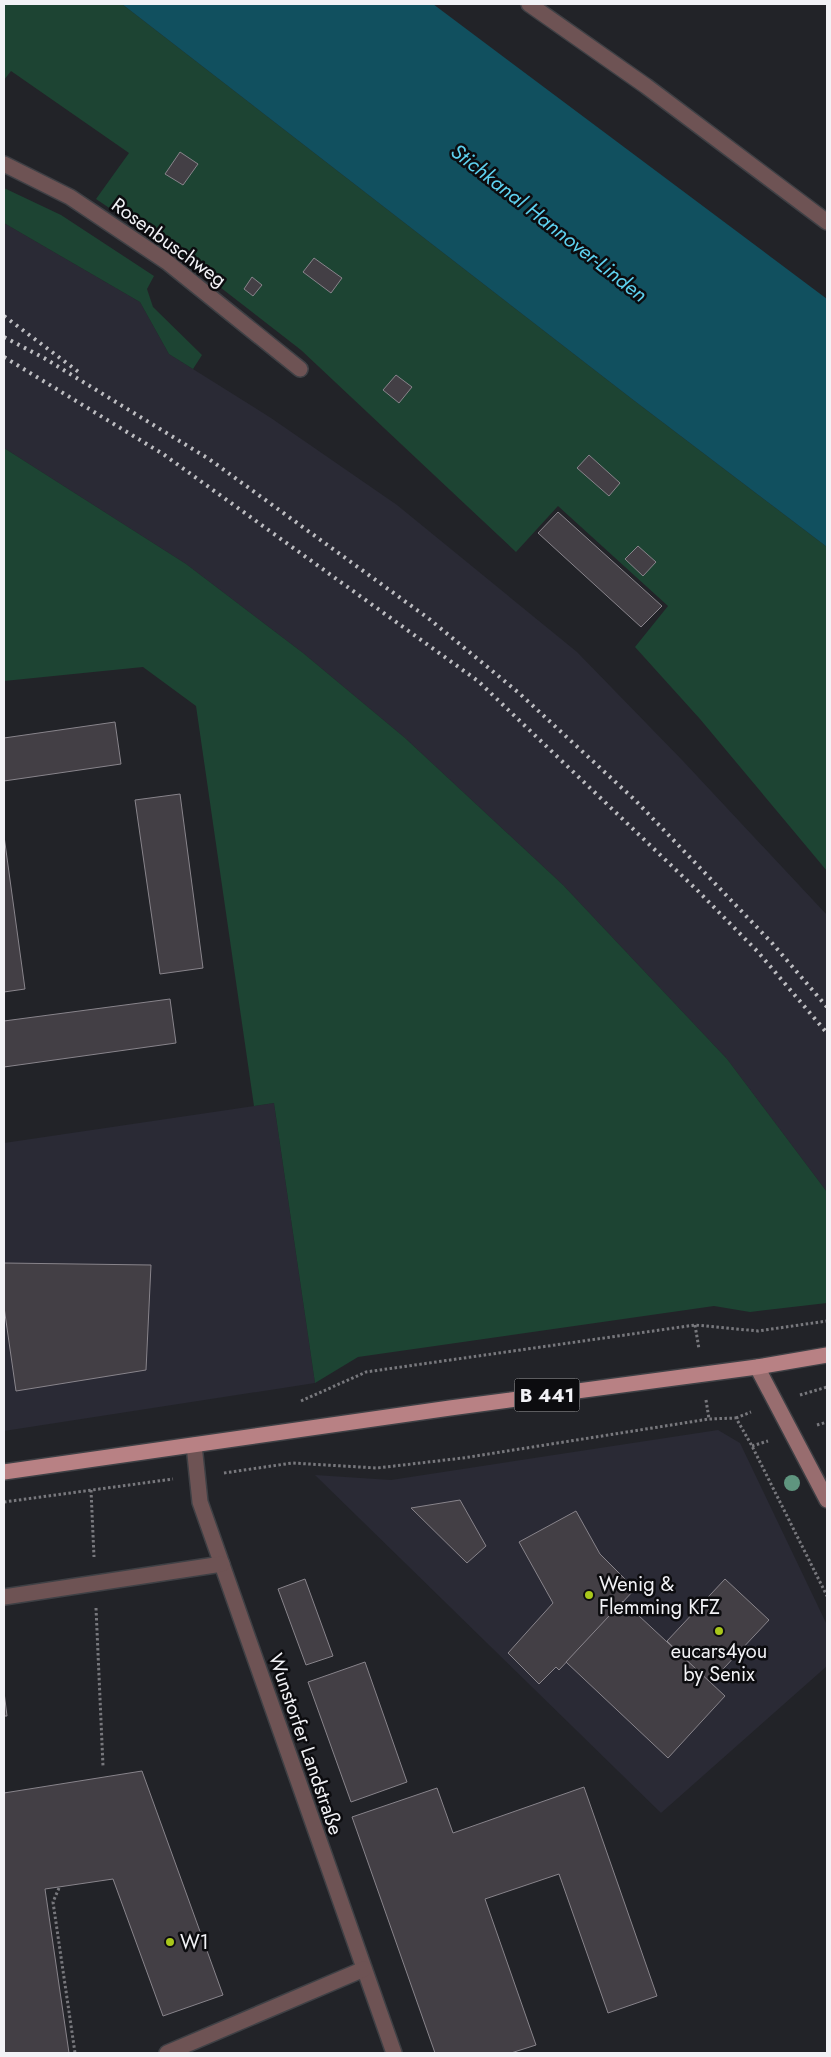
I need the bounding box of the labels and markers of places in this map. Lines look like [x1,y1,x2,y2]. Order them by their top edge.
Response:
place label: Wenig & Flemming KFZ [599,1570,720,1622]
marker: Wenig & Flemming KFZ [583,1589,595,1601]
marker: eucars4you by Senix [713,1625,725,1637]
place label: eucars4you by Senix [671,1637,767,1689]
place label: W1 [180,1928,209,1957]
marker: W1 [164,1936,176,1948]

